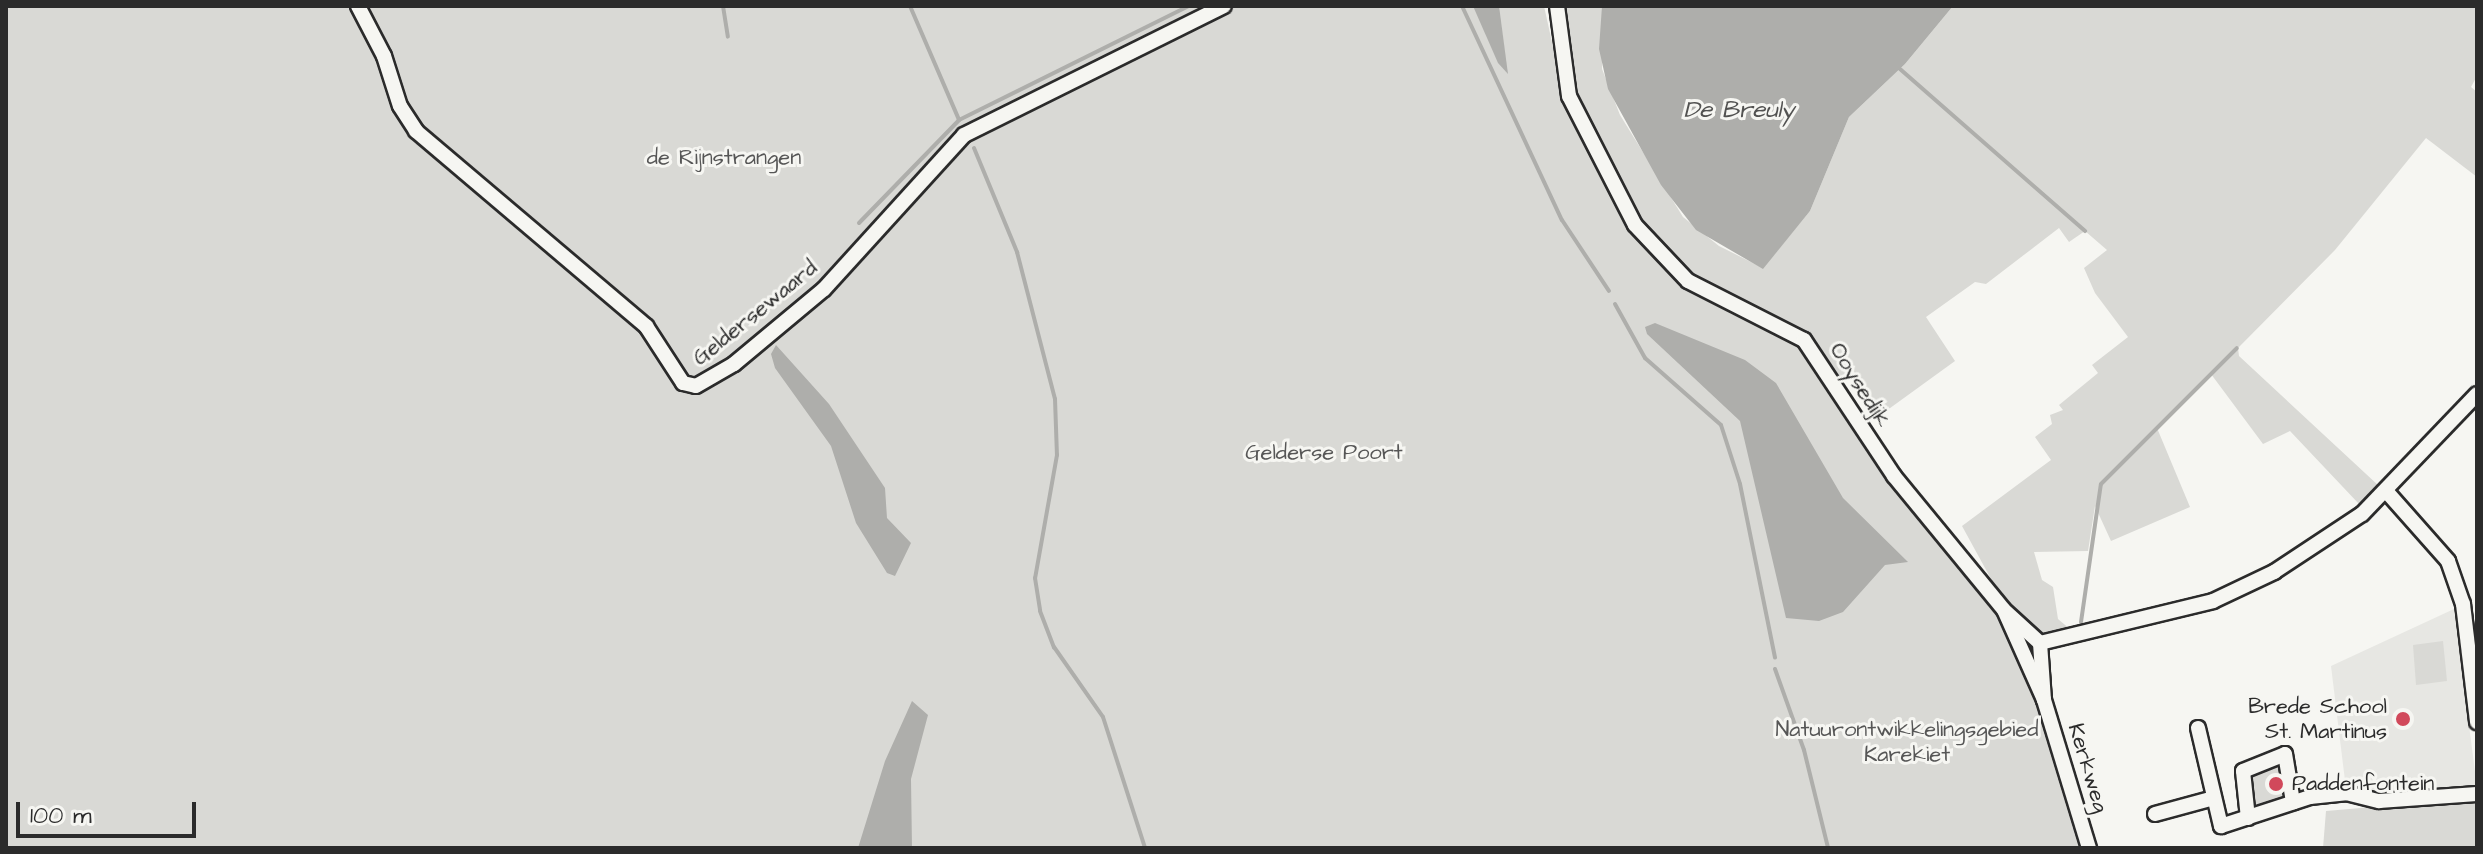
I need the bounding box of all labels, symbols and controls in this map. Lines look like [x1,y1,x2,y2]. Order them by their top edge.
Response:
water label: De Breuly [1684,97,1794,125]
park label: de Rijnstrangen [647,145,801,171]
street label: Geldersewaard [687,255,823,371]
street label: Ooysedijk [1824,338,1896,432]
park label: Gelderse Poort [1245,440,1403,466]
place label: Brede School St. Martinus [2248,693,2387,744]
marker: Brede School St. Martinus [2394,710,2412,728]
park label: Natuurontwikkelingsgebied Karekiet [1776,716,2038,768]
street label: Kerkweg [2062,720,2114,816]
place label: Paddenfontein [2292,771,2434,797]
marker: Paddenfontein [2267,775,2285,793]
scale bar [20,786,200,836]
text: 100 m [30,799,92,833]

